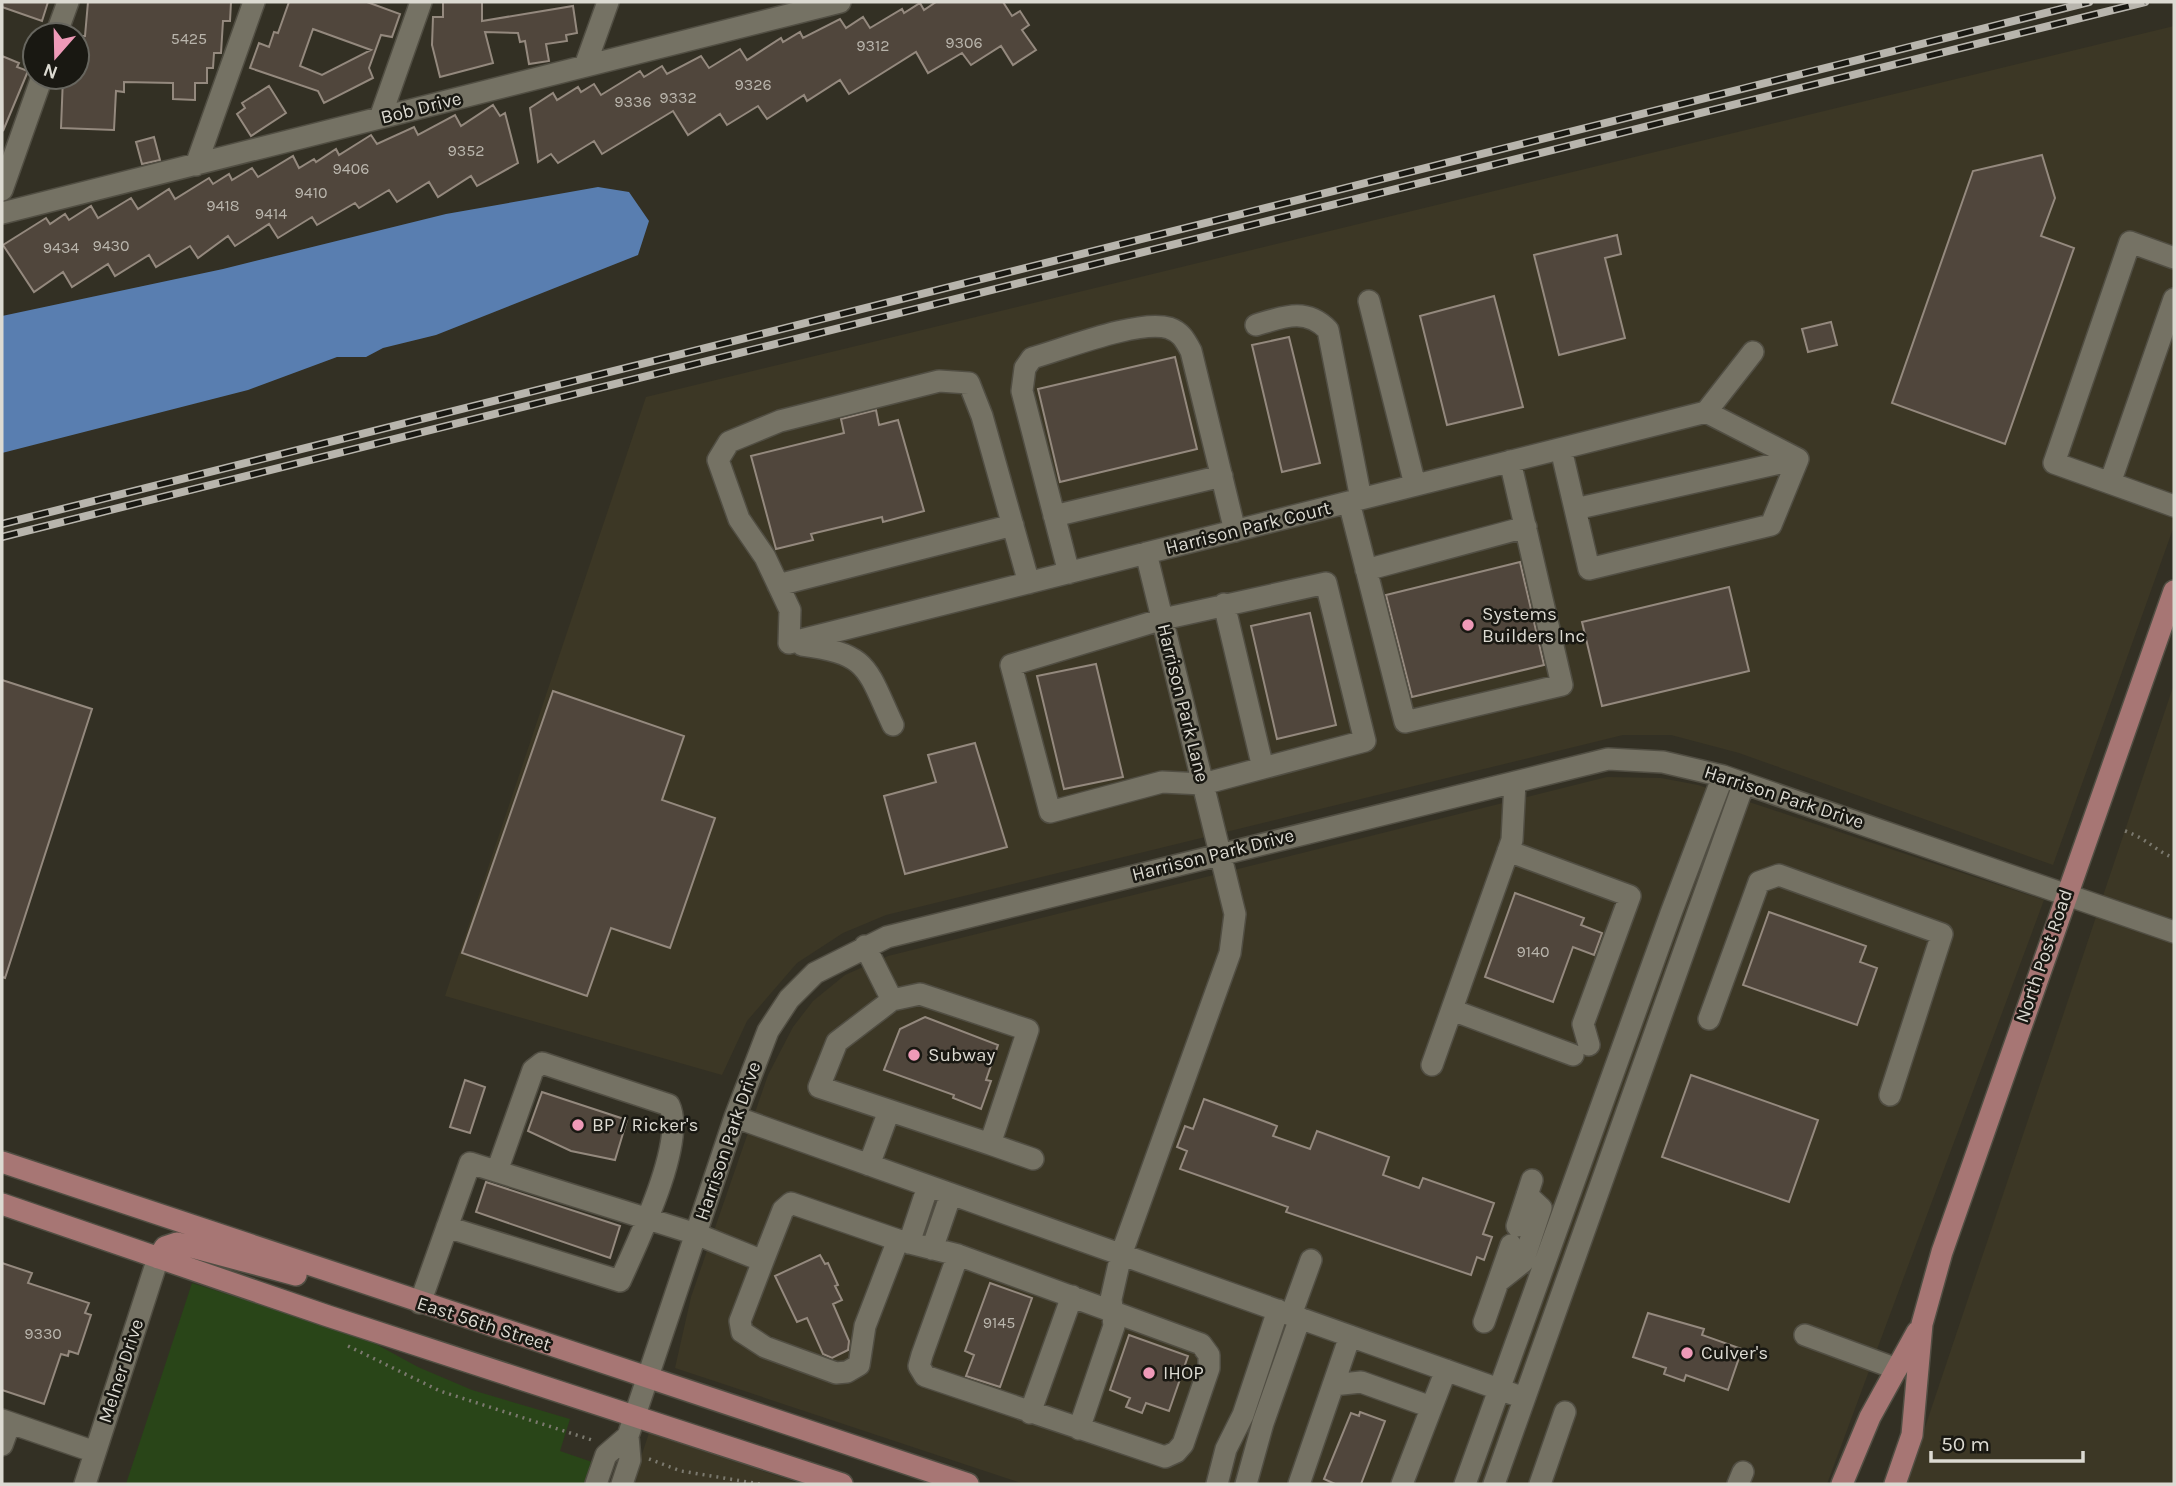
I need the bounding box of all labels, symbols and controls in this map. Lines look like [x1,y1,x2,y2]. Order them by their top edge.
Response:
north arrow [21,21,91,91]
house number: 5425 [171,29,207,48]
house number: 9306 [945,33,983,52]
house number: 9312 [856,36,890,55]
text: N [40,58,61,84]
house number: 9326 [734,75,772,94]
street label: Bob Drive [378,87,464,129]
house number: 9332 [659,88,697,107]
house number: 9336 [614,92,652,111]
house number: 9352 [447,141,485,160]
house number: 9406 [333,159,369,178]
house number: 9410 [295,183,328,202]
house number: 9418 [206,196,240,215]
house number: 9414 [255,204,287,223]
house number: 9430 [92,236,130,255]
house number: 9434 [43,238,79,257]
street label: Harrison Park Court [1163,497,1333,559]
place label: Systems Builders Inc [1482,603,1585,647]
marker: Systems Builders Inc [1460,617,1476,633]
street label: Harrison Park Lane [1153,621,1213,785]
street label: Harrison Park Drive [1701,761,1867,833]
street label: Harrison Park Drive [1130,824,1296,886]
street label: North Post Road [2011,886,2077,1026]
house number: 9140 [1517,942,1550,961]
place label: Subway [928,1044,995,1066]
marker: Subway [906,1047,922,1063]
street label: Harrison Park Drive [691,1059,765,1223]
place label: BP / Ricker's [592,1114,699,1136]
marker: BP / Ricker's [570,1117,586,1133]
street label: East 56th Street [414,1292,554,1356]
house number: 9145 [983,1313,1015,1332]
street label: Melner Drive [94,1316,148,1426]
house number: 9330 [24,1324,62,1343]
place label: Culver's [1701,1342,1768,1364]
marker: Culver's [1679,1345,1695,1361]
place label: IHOP [1163,1362,1204,1384]
marker: IHOP [1141,1365,1157,1381]
scale bar [1931,1420,2083,1464]
text: 50 m [1941,1432,1990,1456]

